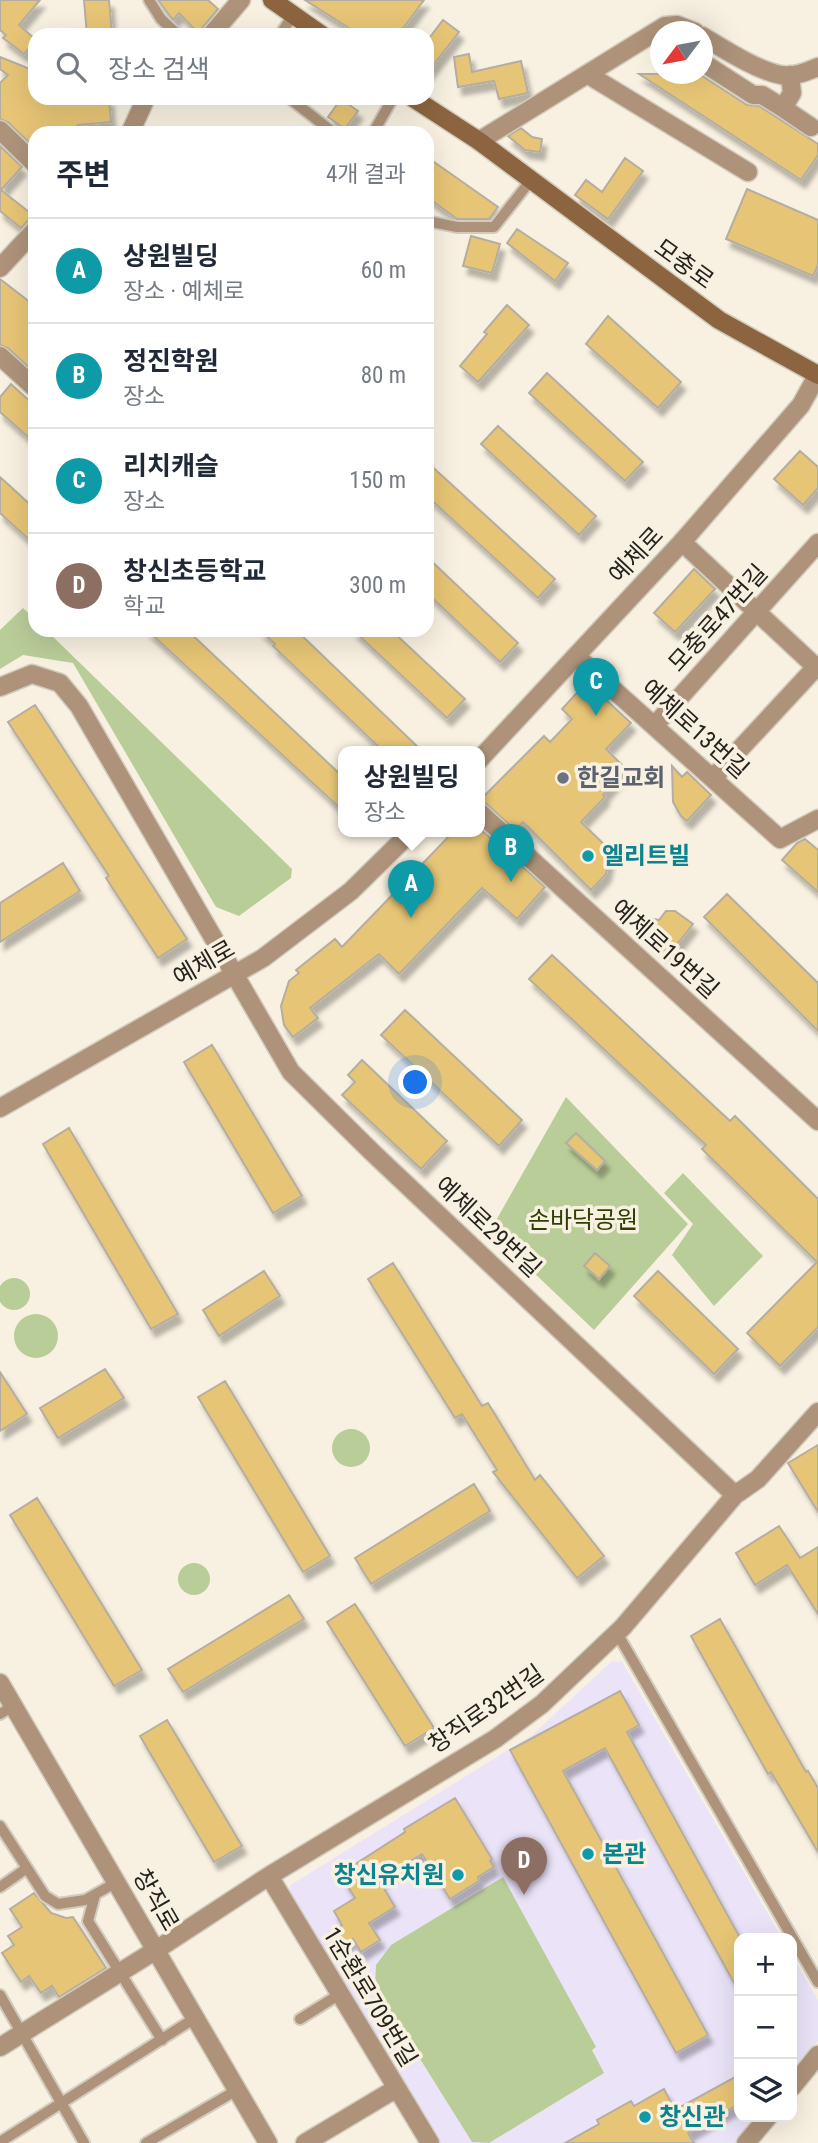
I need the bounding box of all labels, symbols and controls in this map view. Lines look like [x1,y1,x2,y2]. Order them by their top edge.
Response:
north arrow [650,21,713,84]
search box [28,28,434,105]
icon: search [52,48,90,86]
text: 장소 검색 [108,54,210,84]
text: 주변 [56,157,111,192]
text: 4개 결과 [326,161,406,188]
street label: 모충로 [649,233,719,295]
text: 상원빌딩 [123,241,219,271]
text: A [72,257,86,284]
text: 60 m [361,257,406,284]
text: 장소 · 예체로 [123,278,245,305]
text: 정진학원 [123,346,219,376]
text: B [73,362,85,389]
text: 80 m [361,362,406,389]
text: 장소 [123,383,165,410]
text: 리치캐슬 [123,451,219,481]
text: C [72,467,86,494]
text: 150 m [349,467,406,494]
text: 장소 [123,488,165,515]
street label: 예체로 [603,521,669,589]
text: 창신초등학교 [123,556,267,586]
street label: 모충로47번길 [663,559,773,677]
text: D [73,572,86,599]
text: 300 m [349,572,406,599]
text: 학교 [123,593,165,620]
pin: C [573,658,619,716]
street label: 예체로13번길 [636,674,754,784]
popup [338,746,485,837]
text: 상원빌딩 [364,762,459,792]
place label: 한길교회 [577,764,665,792]
marker: 한길교회 [555,770,571,786]
text: 장소 [364,799,406,826]
pin: B [488,824,534,882]
place label: 엘리트빌 [602,842,690,870]
marker: 엘리트빌 [580,848,596,864]
pin: A [388,860,434,918]
street label: 예체로19번길 [606,894,724,1004]
street label: 예체로 [168,934,240,992]
your location [398,1065,432,1099]
street label: 예체로29번길 [429,1171,547,1283]
park label: 손바닥공원 [528,1206,638,1234]
street label: 창직로32번길 [423,1659,549,1759]
pin: D [501,1837,547,1895]
place label: 본관 [602,1840,646,1868]
marker: 본관 [580,1846,596,1862]
place label: 창신유치원 [334,1861,444,1889]
street label: 창직로 [127,1864,185,1936]
marker: 창신유치원 [450,1867,466,1883]
street label: 1순환로709번길 [317,1922,423,2072]
map controls [734,1933,797,2122]
button: + [734,1933,797,1996]
button: − [734,1996,797,2059]
button: layers [734,2059,797,2122]
place label: 창신관 [659,2103,725,2131]
marker: 창신관 [637,2109,653,2125]

